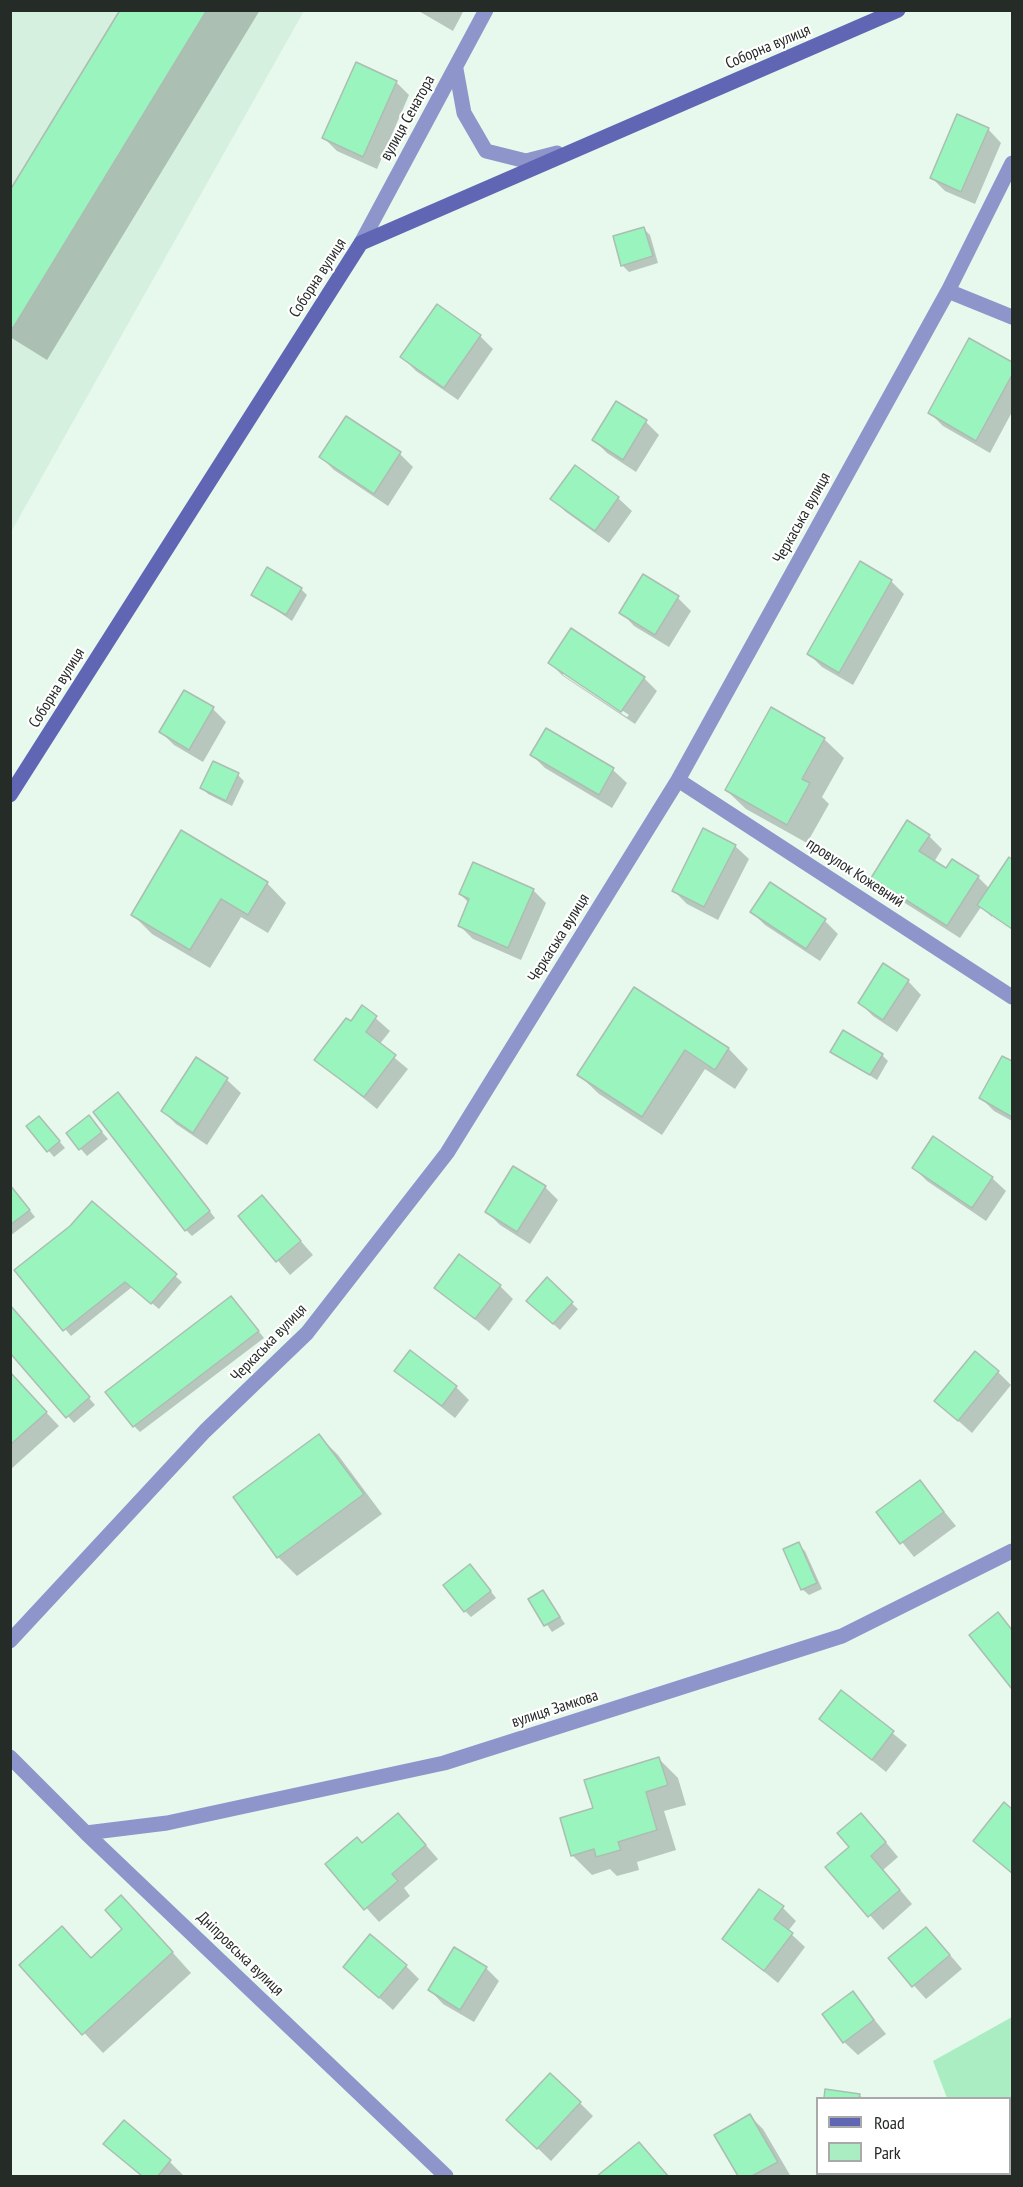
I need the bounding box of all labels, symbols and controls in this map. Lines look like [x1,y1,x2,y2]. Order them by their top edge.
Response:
street label: Соборна вулиця [723,21,813,73]
street label: вулиця Сенатора [377,72,439,164]
street label: Соборна вулиця [285,235,351,321]
street label: Черкаська вулиця [769,469,835,567]
street label: Соборна вулиця [25,645,89,731]
street label: провулок Кожевний [803,834,907,912]
street label: Черкаська вулиця [524,890,594,986]
street label: Черкаська вулиця [227,1300,311,1386]
street label: вулиця Замкова [509,1686,601,1732]
street label: Дніпровська вулиця [193,1908,287,2000]
legend [816,2097,1011,2175]
text: Road [874,2111,905,2134]
text: Park [874,2141,901,2164]

